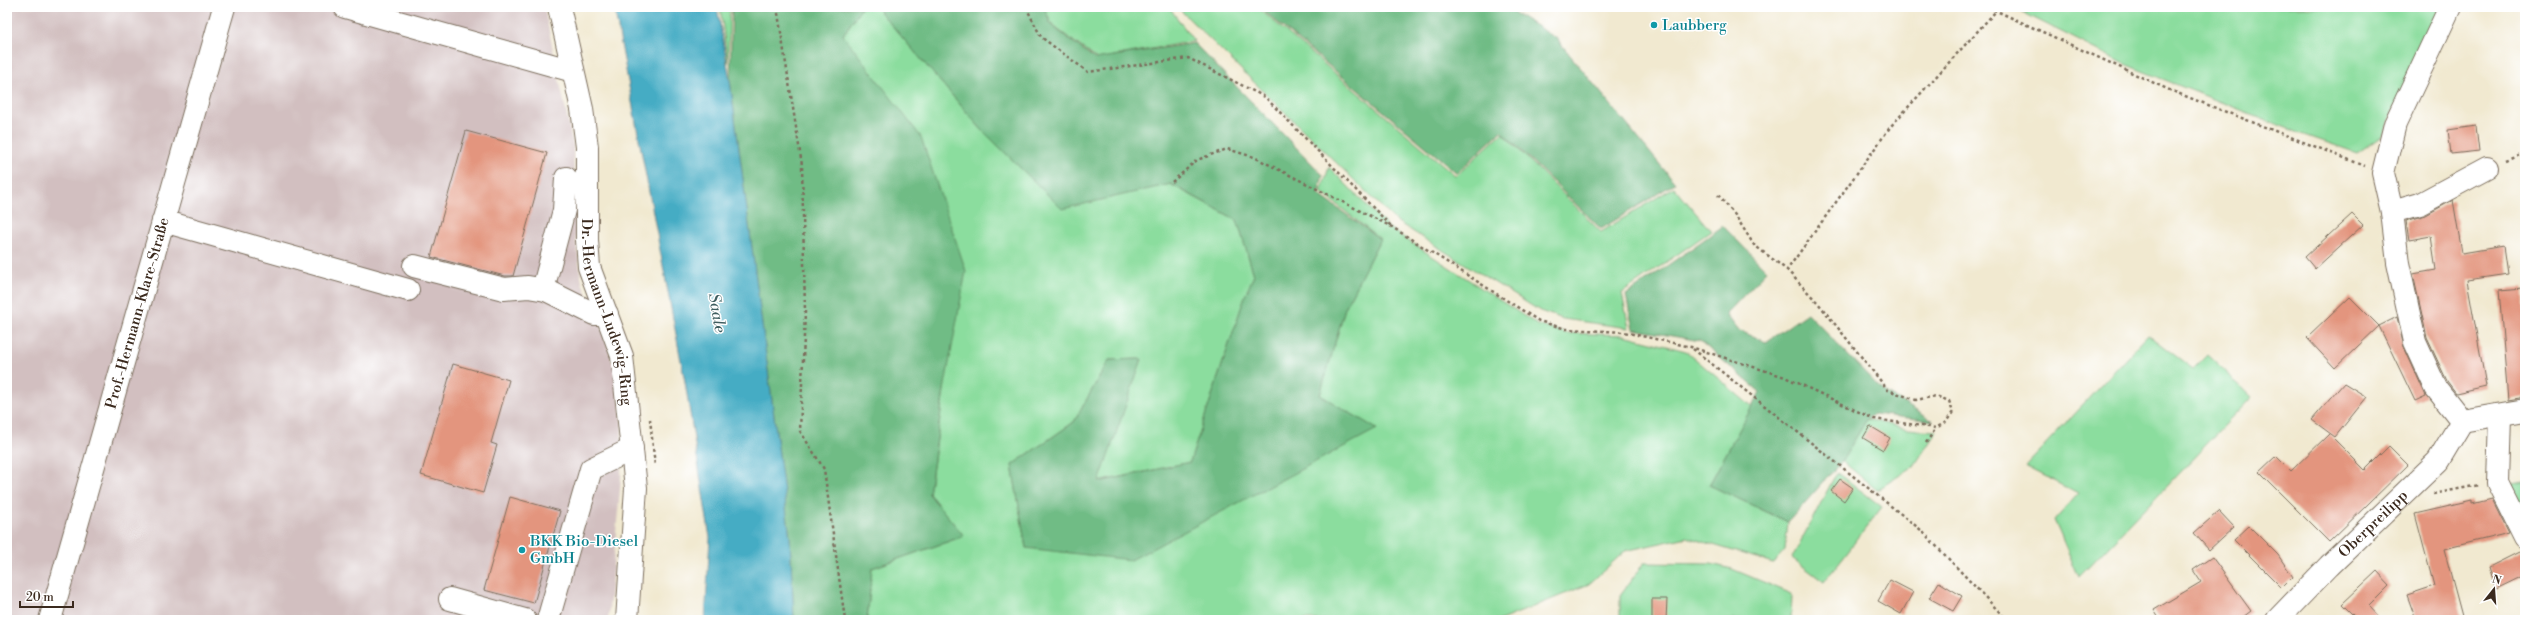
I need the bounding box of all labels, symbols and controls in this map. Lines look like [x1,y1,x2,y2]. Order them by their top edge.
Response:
place label: Laubberg [1662,16,1727,35]
marker: Laubberg [1649,20,1659,30]
street label: Prof.-Hermann-Klare-Straße [101,215,173,411]
street label: Dr.-Hermann-Ludewig-Ring [577,218,637,407]
water label: Saale [704,292,730,335]
street label: Oberpreilipp [2334,486,2412,561]
place label: BKK Bio-Diesel GmbH [529,532,639,568]
marker: BKK Bio-Diesel GmbH [517,545,527,555]
north arrow [2474,569,2514,609]
text: N [2490,572,2503,588]
scale bar [20,583,73,609]
text: 20 m [26,590,54,605]

